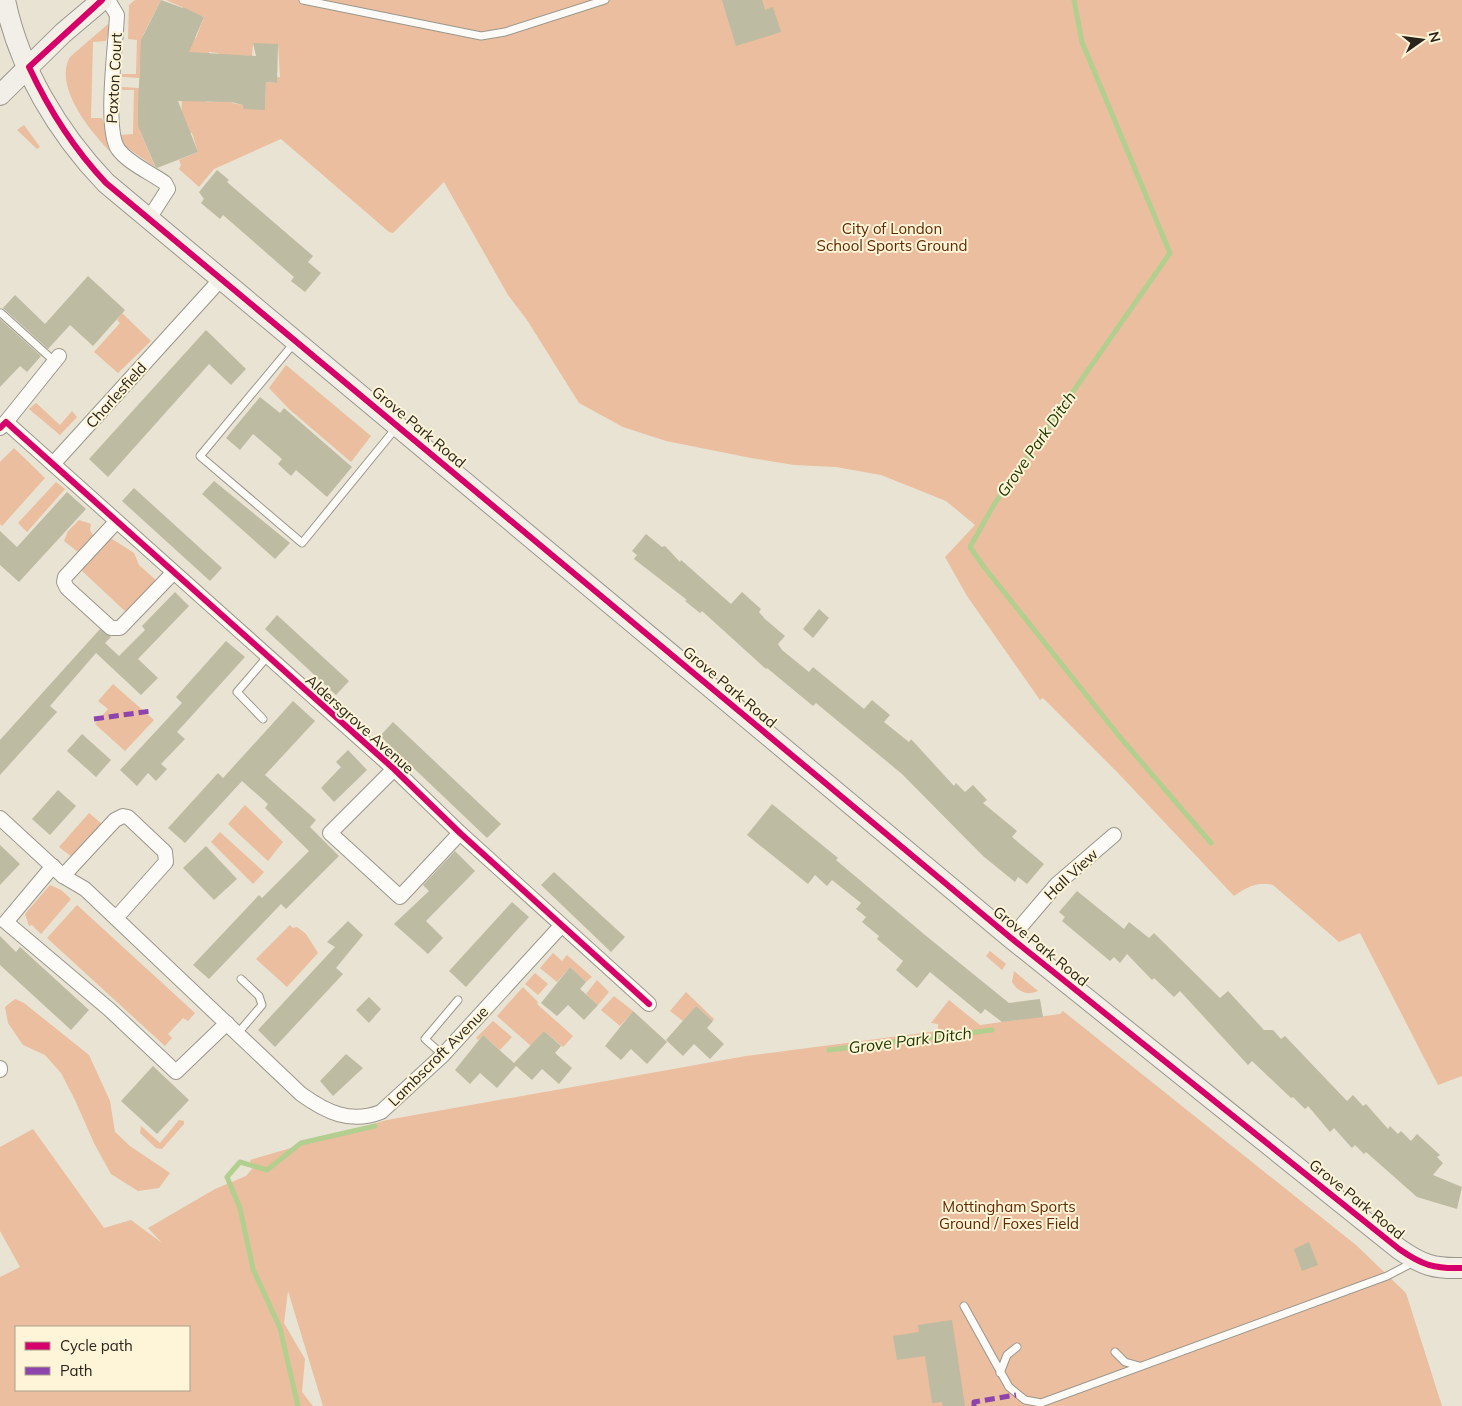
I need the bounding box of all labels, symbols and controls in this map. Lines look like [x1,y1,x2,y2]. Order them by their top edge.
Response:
north arrow [1397,15,1447,65]
text: N [1425,30,1445,44]
street label: Paxton Court [102,32,126,124]
park label: City of London School Sports Ground [817,219,967,255]
street label: Charlesfield [82,358,150,432]
street label: Grove Park Road [368,382,470,472]
water label: Grove Park Ditch [992,387,1080,501]
street label: Grove Park Road [679,642,781,732]
street label: Aldersgrove Avenue [302,670,418,778]
street label: Hall View [1040,844,1102,904]
street label: Grove Park Road [990,902,1092,990]
street label: Lambscroft Avenue [384,1002,492,1110]
water label: Grove Park Ditch [847,1023,973,1057]
street label: Grove Park Road [1306,1155,1408,1243]
park label: Mottingham Sports Ground / Foxes Field [939,1197,1079,1233]
legend [15,1326,190,1391]
text: Cycle path [60,1336,133,1355]
text: Path [60,1361,92,1380]

